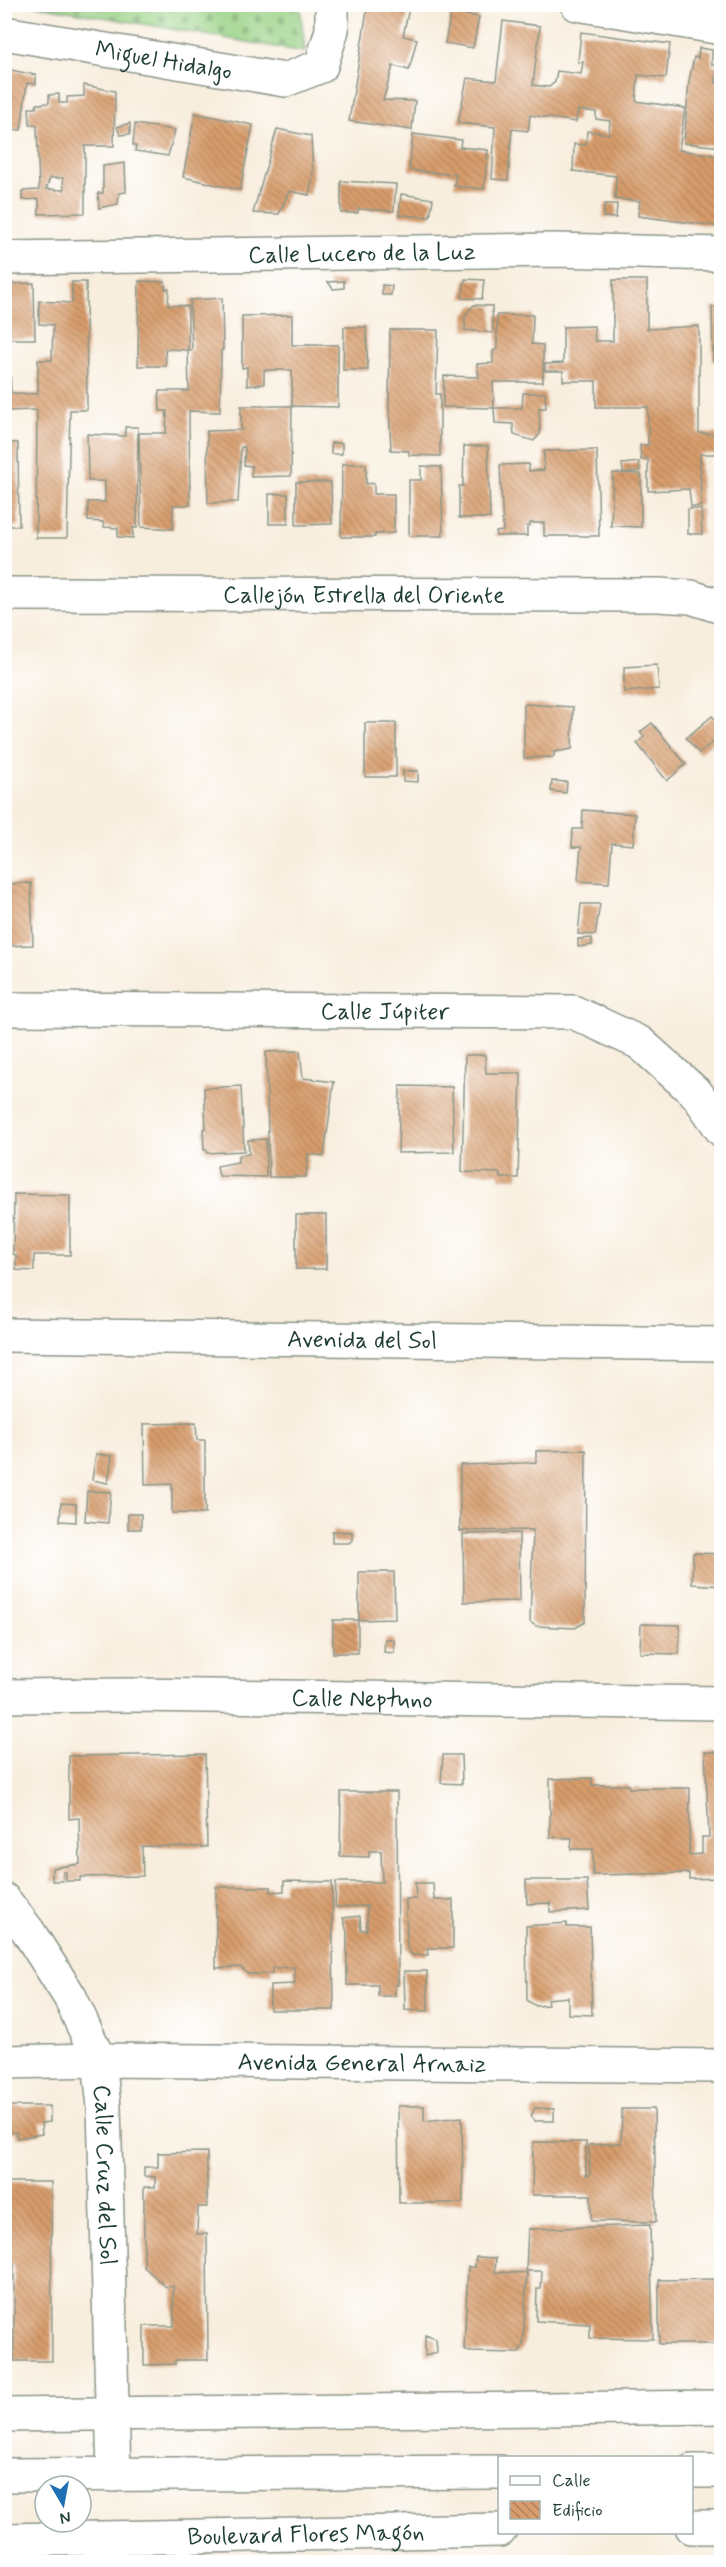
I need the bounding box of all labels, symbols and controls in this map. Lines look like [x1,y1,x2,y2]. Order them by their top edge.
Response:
street label: Miguel Hidalgo [93,35,234,88]
street label: Calle Lucero de la Luz [248,237,476,271]
street label: Callejón Estrella del Oriente [223,580,505,612]
street label: Calle Júpiter [320,997,450,1028]
street label: Avenida del Sol [287,1325,437,1357]
street label: Calle Neptuno [291,1683,433,1716]
street label: Avenida General Arnaiz [237,2047,487,2081]
street label: Calle Cruz del Sol [85,2083,122,2266]
legend [498,2456,693,2534]
text: Calle [552,2469,591,2493]
north arrow [33,2474,93,2534]
text: Edificio [552,2499,603,2523]
text: N [58,2506,72,2529]
street label: Boulevard Flores Magón [187,2518,425,2553]

